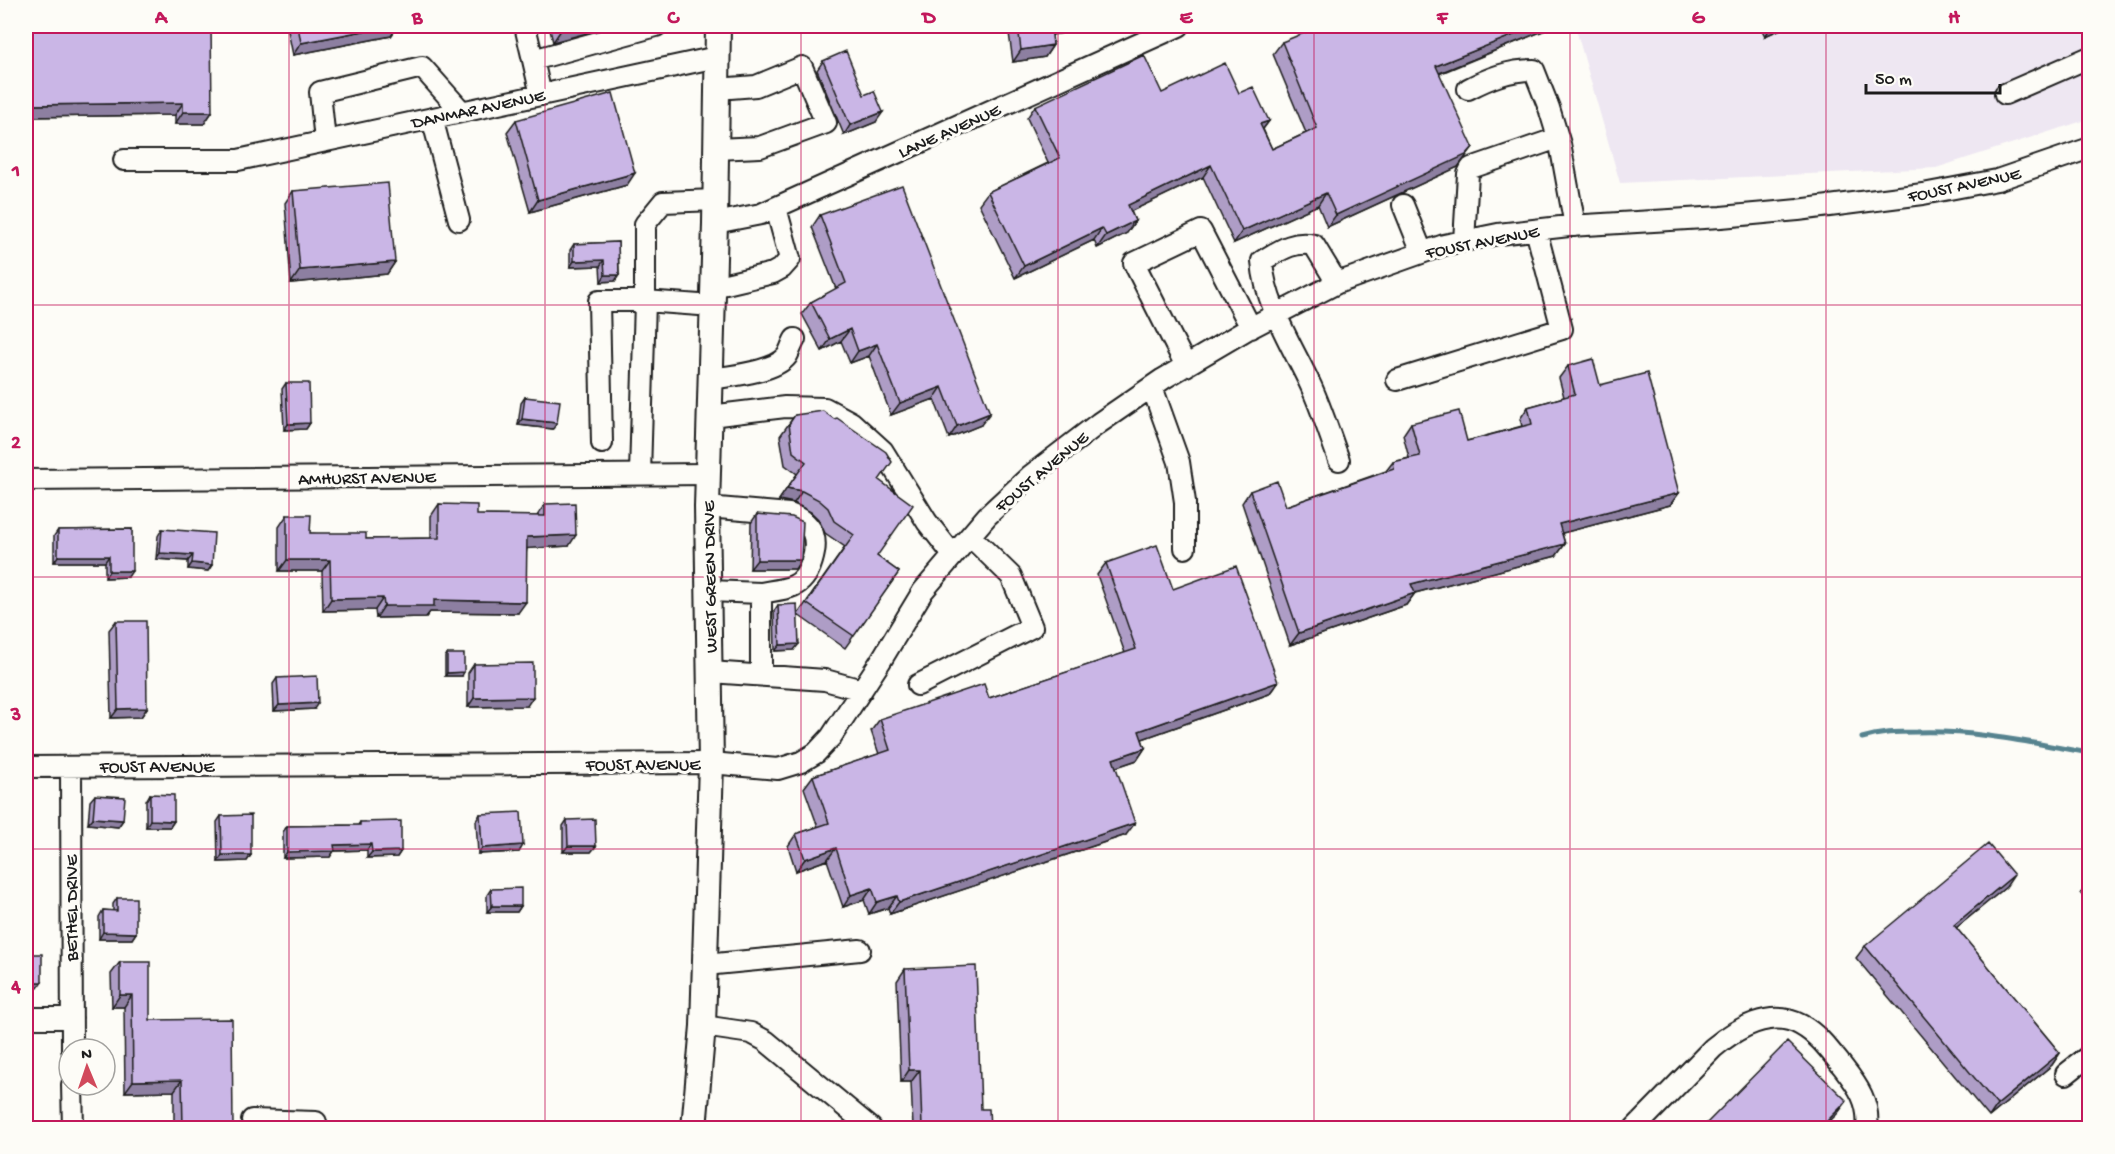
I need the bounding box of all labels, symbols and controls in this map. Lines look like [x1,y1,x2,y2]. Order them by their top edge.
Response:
text: A [154,8,169,31]
text: B [411,8,423,31]
text: C [667,8,681,31]
text: D [920,8,936,31]
text: E [1180,8,1194,31]
text: F [1436,8,1449,31]
text: G [1692,8,1706,31]
text: H [1948,8,1960,31]
scale bar [1866,57,2000,95]
text: 50 m [1875,70,1912,91]
street label: DANMAR AVENUE [409,86,548,135]
street label: LANE AVENUE [896,100,1005,164]
text: 1 [11,161,20,184]
street label: FOUST AVENUE [1905,164,2024,209]
street label: FOUST AVENUE [1423,222,1542,265]
street label: FOUST AVENUE [991,427,1094,519]
text: 2 [11,433,21,456]
street label: AMHURST AVENUE [298,468,437,491]
street label: WEST GREEN DRIVE [700,500,723,653]
text: 3 [10,705,21,728]
street label: FOUST AVENUE [584,756,701,777]
street label: FOUST AVENUE [98,758,215,779]
street label: BETHEL DRIVE [63,854,84,962]
text: 4 [10,977,21,1000]
north arrow [57,1037,117,1097]
text: N [81,1046,93,1065]

